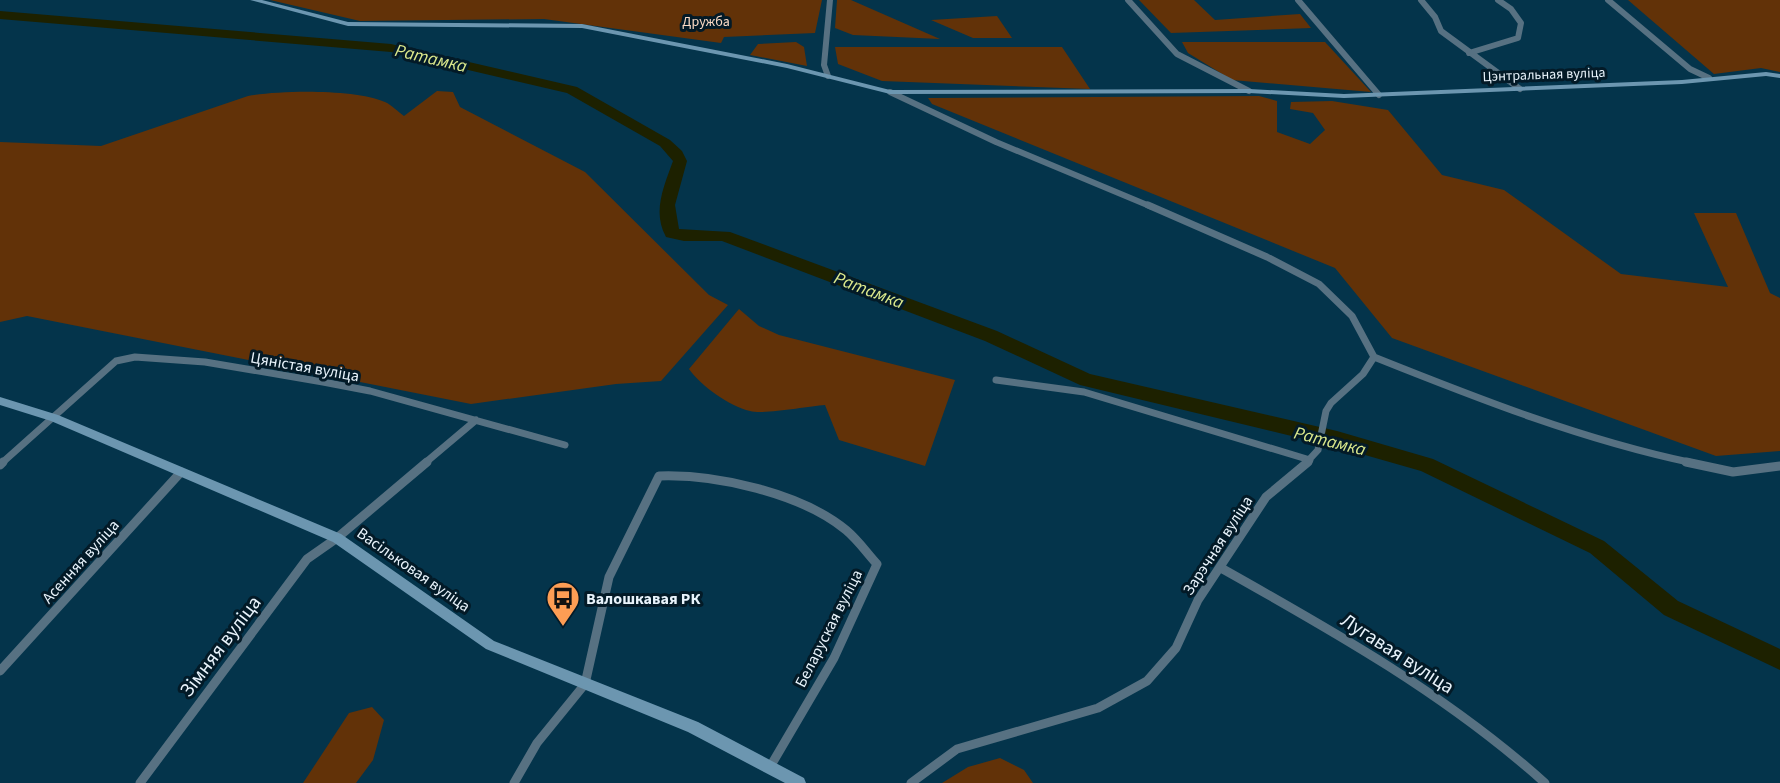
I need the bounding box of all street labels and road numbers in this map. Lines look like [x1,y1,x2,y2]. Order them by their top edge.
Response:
street label: Цэнтральная вуліца [1482,63,1606,87]
street label: Цяністая вуліца [249,347,361,387]
street label: Зарэчная вуліца [1177,492,1258,599]
street label: Асенняя вуліца [37,515,124,608]
street label: Васільковая вуліца [352,522,475,617]
street label: Беларуская вуліца [790,566,868,691]
street label: Зімняя вуліца [173,590,268,703]
street label: Лугавая вуліца [1335,607,1460,701]

